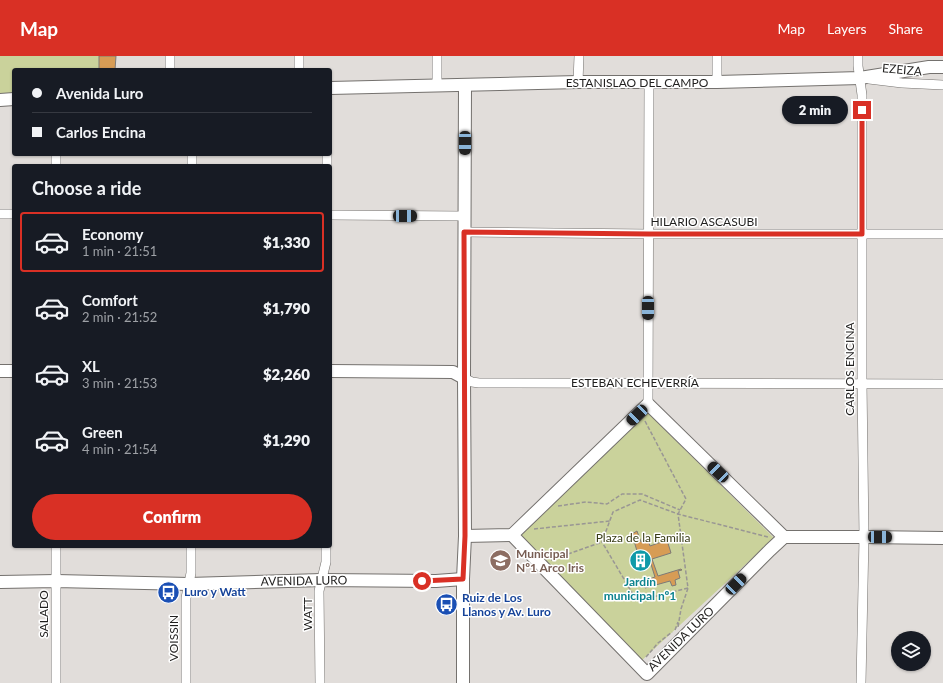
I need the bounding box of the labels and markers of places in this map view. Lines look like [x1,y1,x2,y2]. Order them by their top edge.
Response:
place label: Municipal Nº1 Arco Iris [516,546,584,575]
school or university icon: Municipal Nº1 Arco Iris [487,548,513,574]
building icon: Jardín municipal nº1 [627,548,653,574]
place label: Jardín municipal nº1 [604,574,676,603]
bus stop icon: Luro y Watt [156,579,182,605]
place label: Luro y Watt [184,584,246,599]
place label: Ruiz de Los Llanos y Av. Luro [462,590,551,619]
bus stop icon: Ruiz de Los Llanos y Av. Luro [434,592,460,618]

